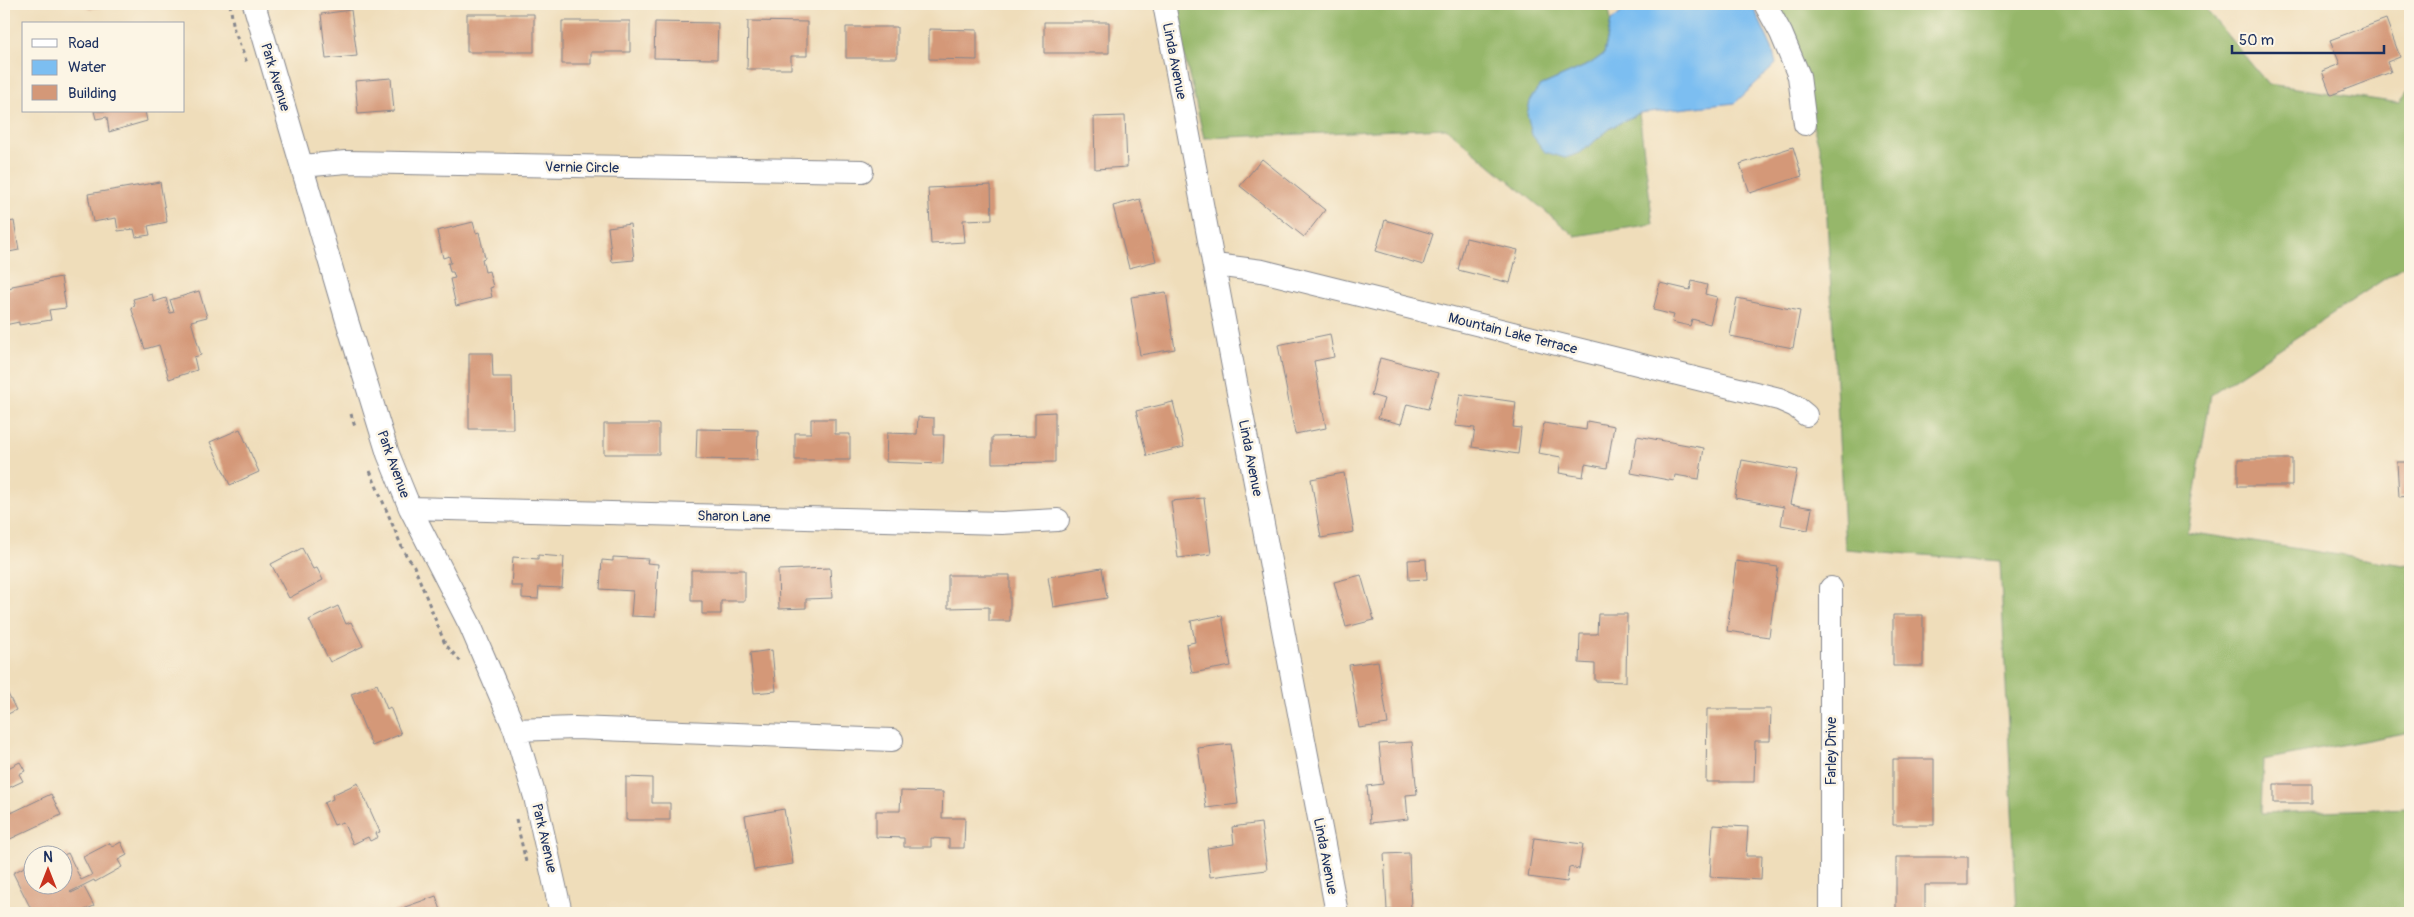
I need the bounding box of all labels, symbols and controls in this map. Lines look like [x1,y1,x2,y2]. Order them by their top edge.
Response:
street label: Linda Avenue [1159,21,1190,101]
legend [22,22,185,112]
scale bar [2232,22,2384,54]
text: 50 m [2239,31,2274,50]
text: Road [68,34,99,53]
street label: Park Avenue [257,41,294,113]
text: Water [68,58,107,77]
text: Building [68,84,116,103]
street label: Vernie Circle [545,158,619,177]
street label: Mountain Lake Terrace [1447,309,1579,358]
street label: Linda Avenue [1235,418,1266,498]
street label: Park Avenue [373,428,414,500]
street label: Sharon Lane [697,507,771,526]
street label: Farley Drive [1823,717,1840,785]
street label: Park Avenue [528,802,561,875]
street label: Linda Avenue [1310,816,1341,896]
north arrow [22,844,72,894]
text: N [43,849,53,866]

